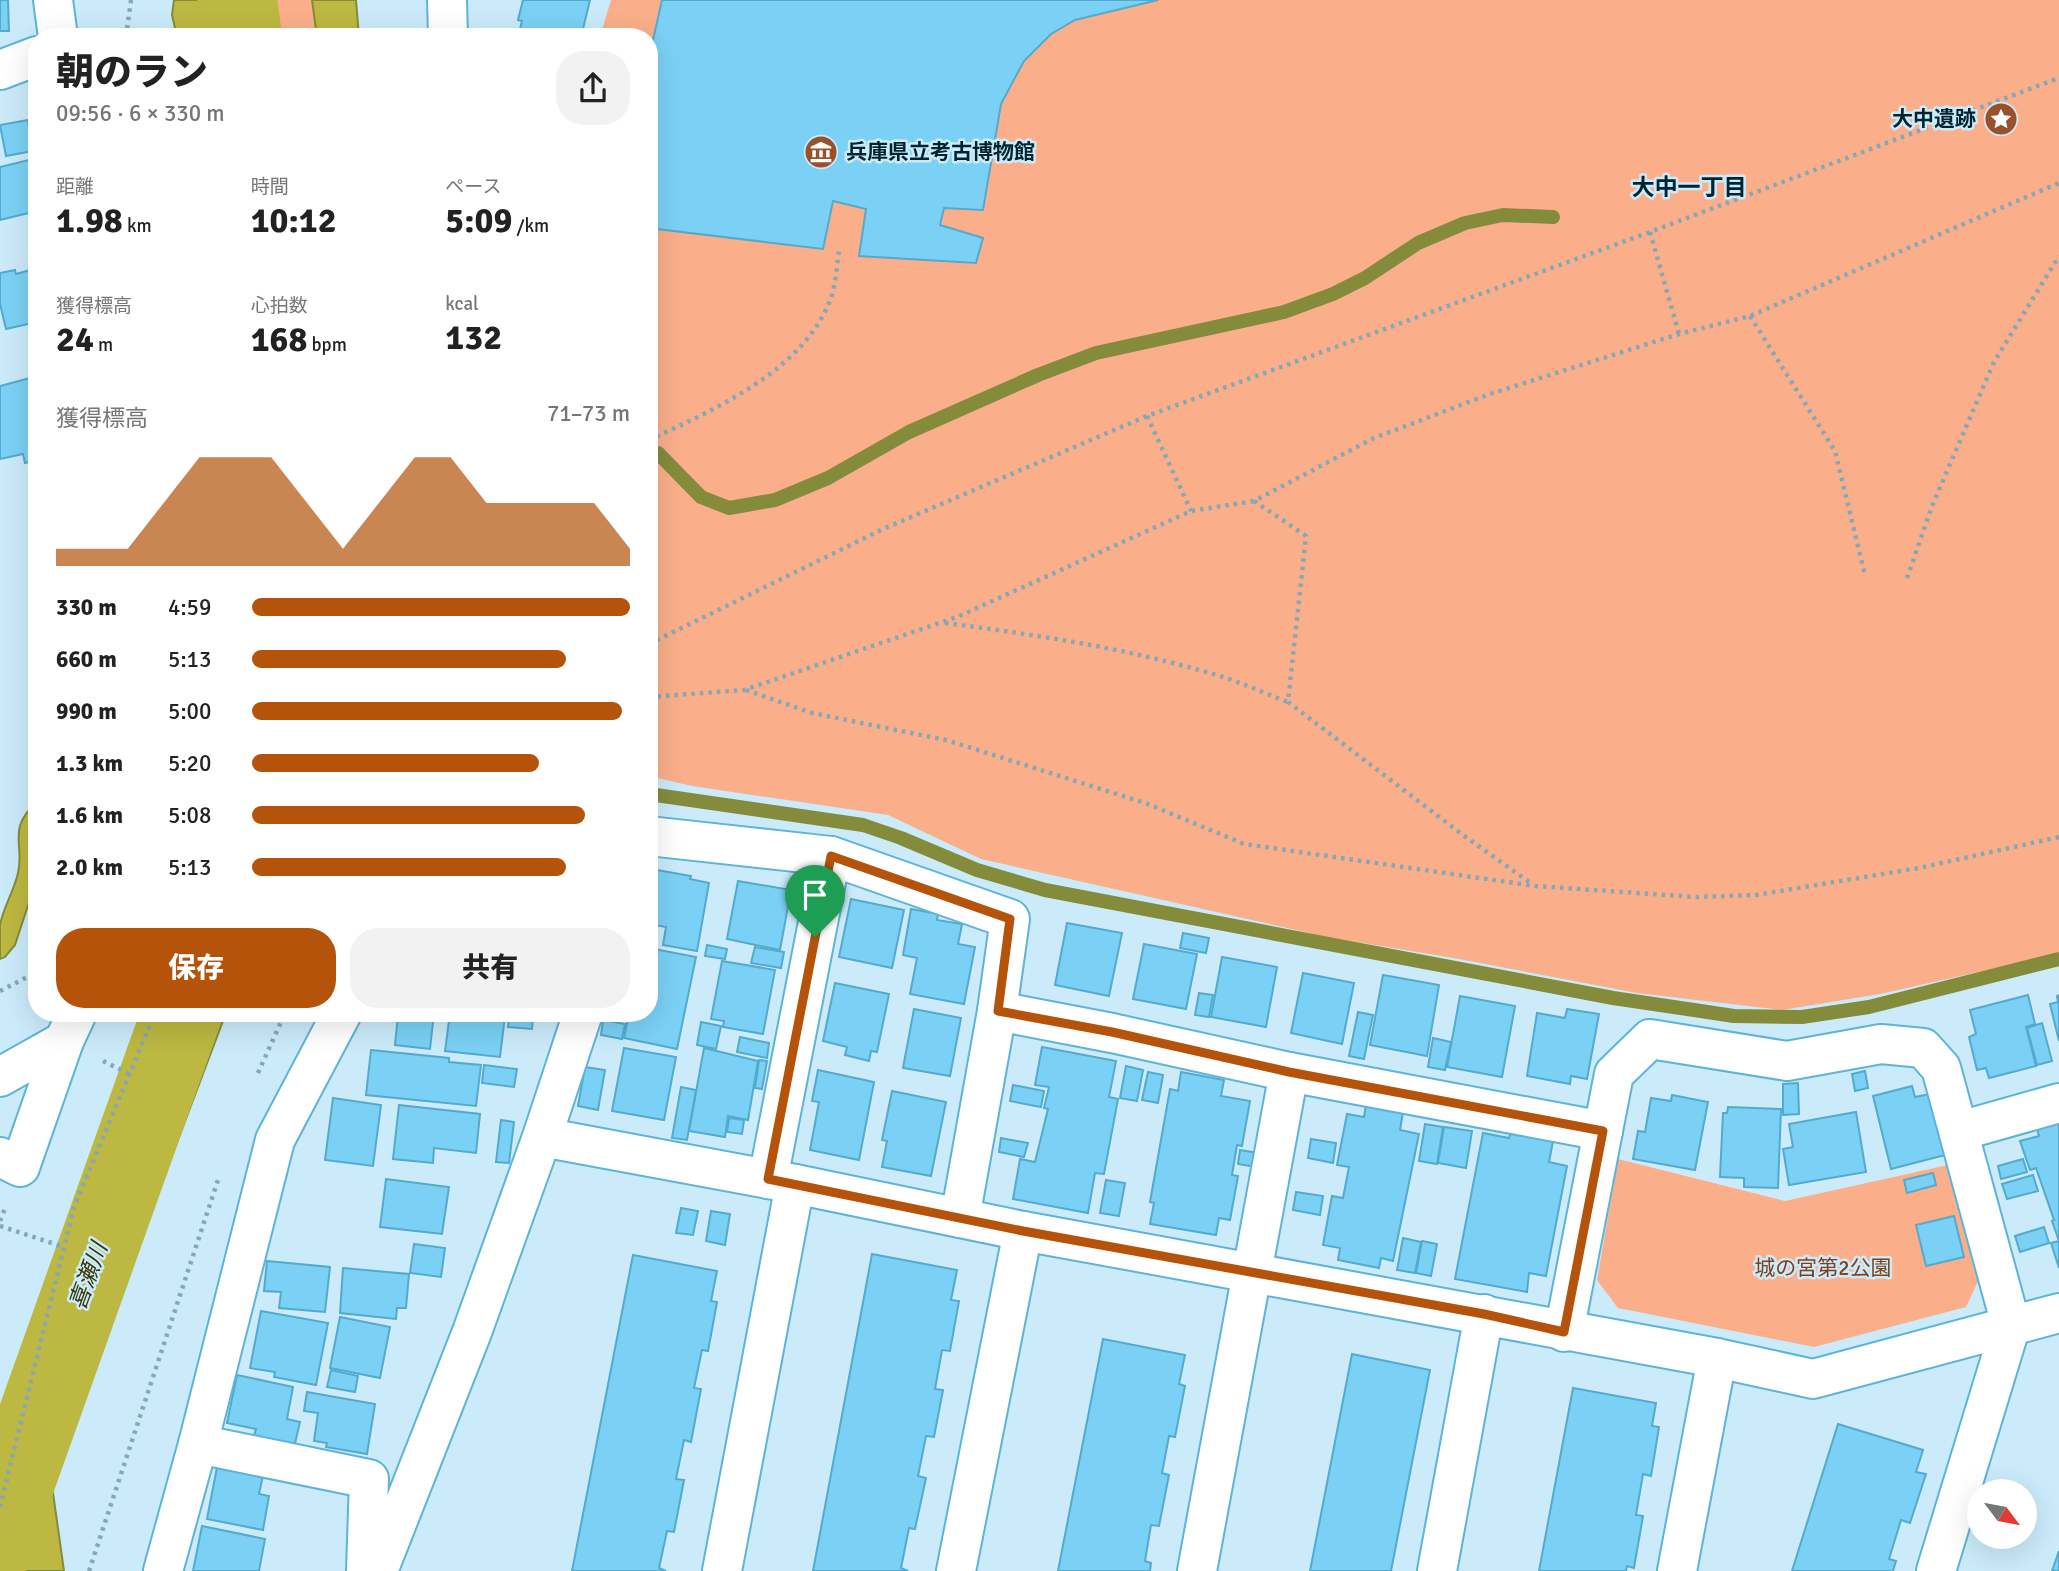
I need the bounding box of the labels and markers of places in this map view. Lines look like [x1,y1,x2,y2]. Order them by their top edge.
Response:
place icon: 大中遺跡 [1982,100,2020,138]
place label: 大中遺跡 [1892,106,1976,132]
museum icon: 兵庫県立考古博物館 [802,133,840,171]
place label: 兵庫県立考古博物館 [846,139,1035,165]
pin [785,865,845,937]

